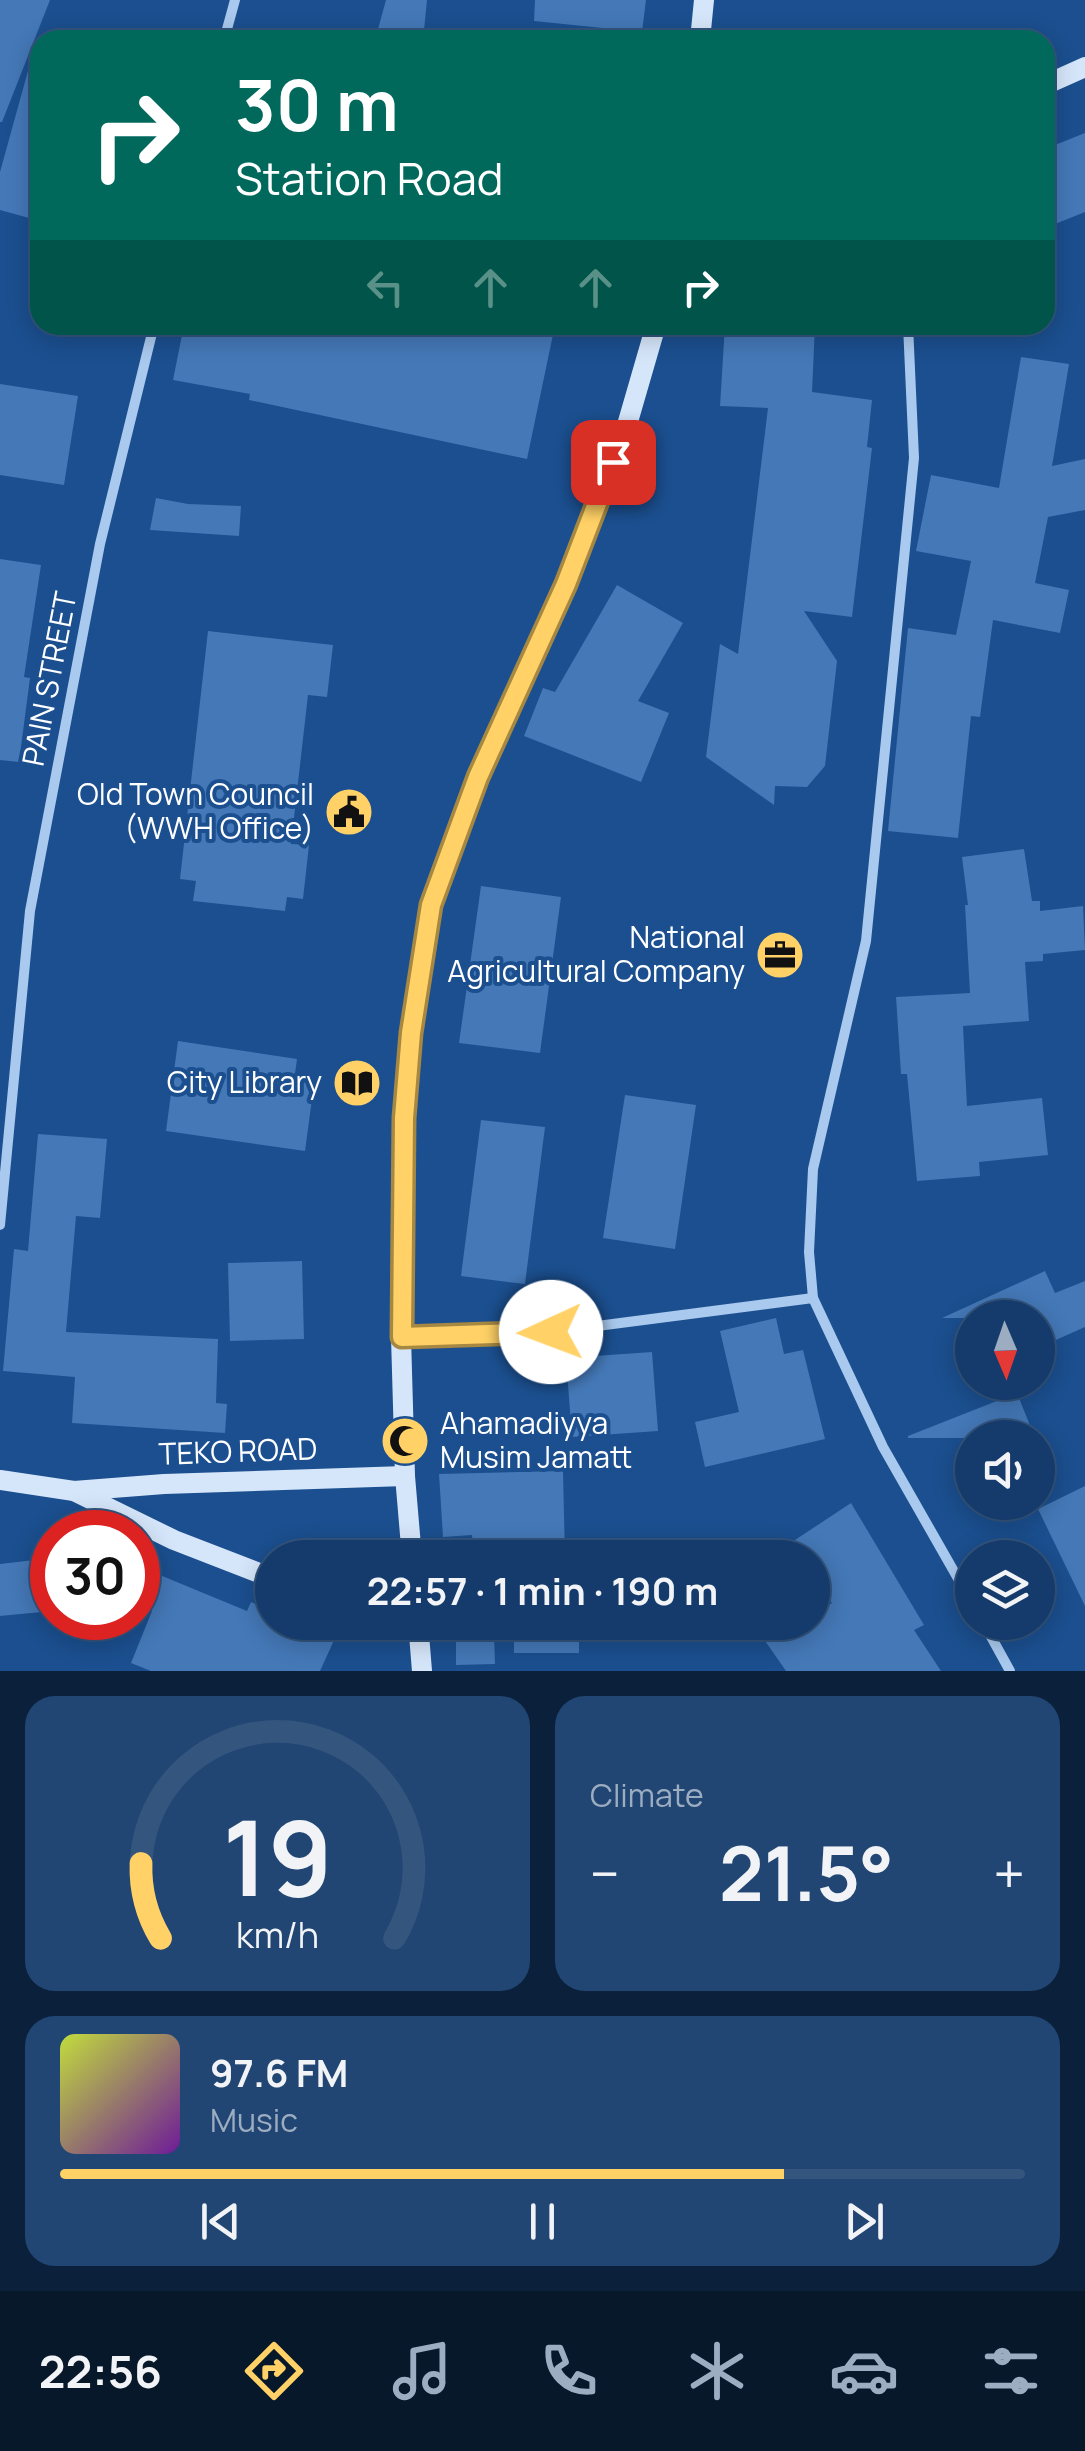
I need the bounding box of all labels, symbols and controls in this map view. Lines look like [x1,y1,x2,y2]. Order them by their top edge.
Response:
text: 30 m [235,56,399,152]
icon: right [70,70,200,200]
text: Station Road [235,147,503,209]
icon: left [358,260,413,315]
icon: ahead [463,260,518,315]
icon: ahead [568,260,623,315]
icon: right [673,260,728,315]
pin [571,420,656,505]
icon: arrive [586,435,641,490]
street label: PAIN STREET [12,588,86,769]
place label: Old Town Council (WWH Office) [77,773,314,848]
public building icon: Old Town Council (WWH Office) [323,786,375,838]
place label: National Agricultural Company [447,916,745,991]
office icon: National Agricultural Company [754,929,806,981]
library icon: City Library [331,1057,383,1109]
place label: City Library [167,1061,322,1102]
position arrow [499,1280,603,1384]
north arrow [955,1300,1055,1400]
map controls [955,1300,1055,1640]
place label: Ahamadiyya Musim Jamatt [440,1402,632,1477]
mosque icon: Ahamadiyya Musim Jamatt [379,1415,431,1467]
button: sound [955,1420,1055,1520]
street label: TEKO ROAD [158,1427,318,1474]
speed limit sign: 30 [30,1510,160,1640]
button: layers [955,1540,1055,1640]
text: 22:57 · 1 min · 190 m [367,1564,718,1616]
text: Climate [590,1773,704,1817]
text: 19 [222,1785,333,1927]
text: 21.5° [719,1821,894,1924]
text: − [590,1835,620,1911]
text: + [993,1835,1025,1911]
text: km/h [236,1910,319,1959]
text: 97.6 FM [210,2046,348,2098]
text: Music [210,2098,298,2142]
icon: previous [193,2194,248,2249]
icon: pause [515,2194,570,2249]
icon: next [837,2194,892,2249]
icon: directions [239,2336,309,2406]
icon: music [387,2336,457,2406]
icon: phone [534,2336,604,2406]
icon: climate [682,2336,752,2406]
icon: car [829,2336,899,2406]
icon: filters [976,2336,1046,2406]
text: 22:56 [39,2340,162,2402]

